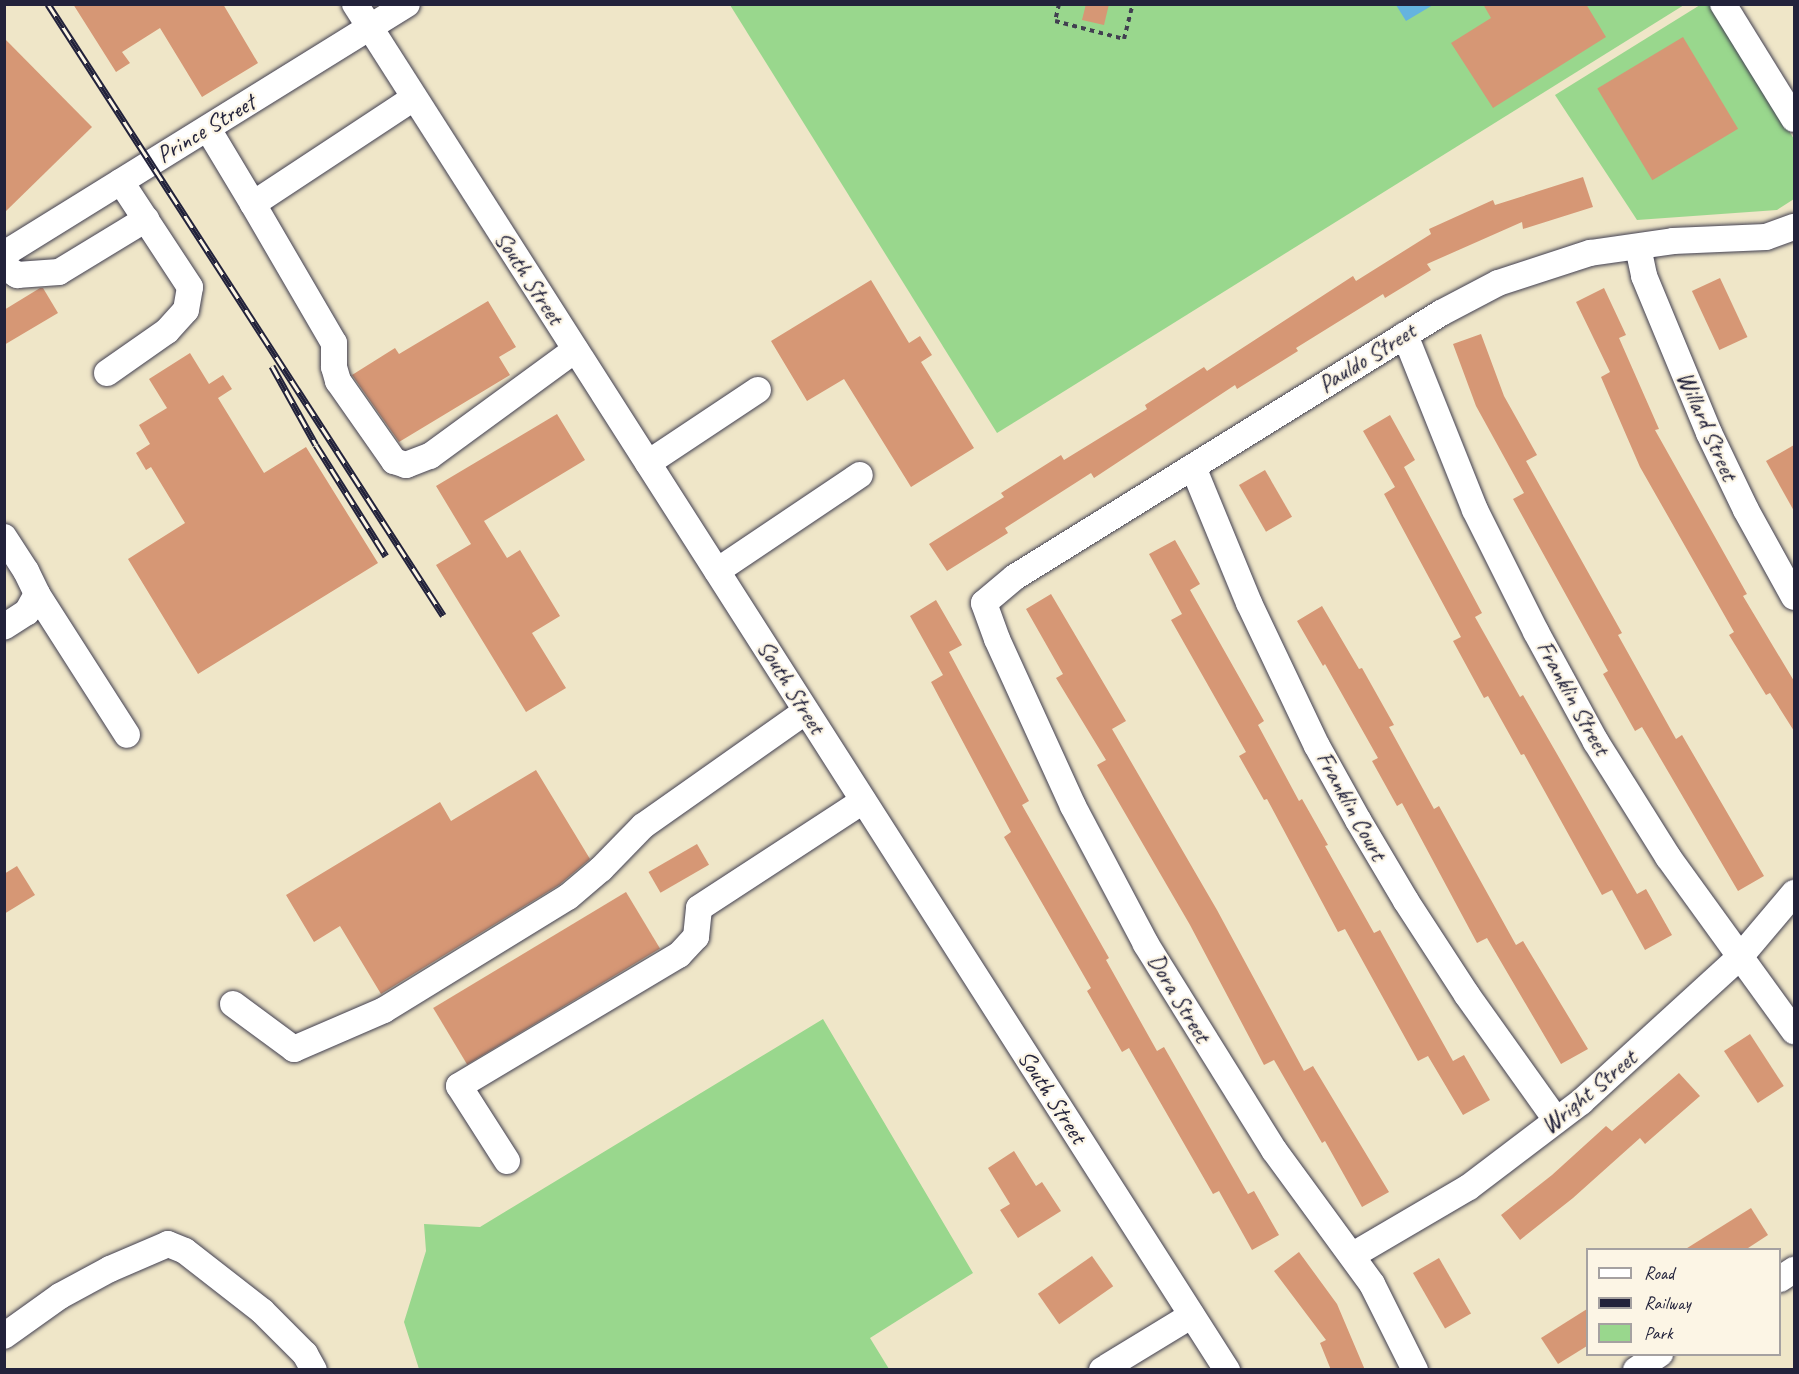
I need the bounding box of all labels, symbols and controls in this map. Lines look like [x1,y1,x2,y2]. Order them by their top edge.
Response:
street label: Prince Street [151,88,261,170]
street label: South Street [488,226,570,330]
street label: Pauldo Street [1313,317,1421,399]
street label: Willard Street [1670,367,1744,485]
street label: South Street [751,635,831,739]
street label: Franklin Street [1530,636,1616,760]
street label: Franklin Court [1309,747,1393,865]
street label: Dora Street [1141,948,1217,1048]
street label: Wright Street [1535,1044,1643,1140]
street label: South Street [1011,1045,1093,1149]
legend [1586,1248,1781,1356]
text: Road [1644,1262,1674,1284]
text: Railway [1644,1292,1691,1314]
text: Park [1644,1322,1673,1344]

